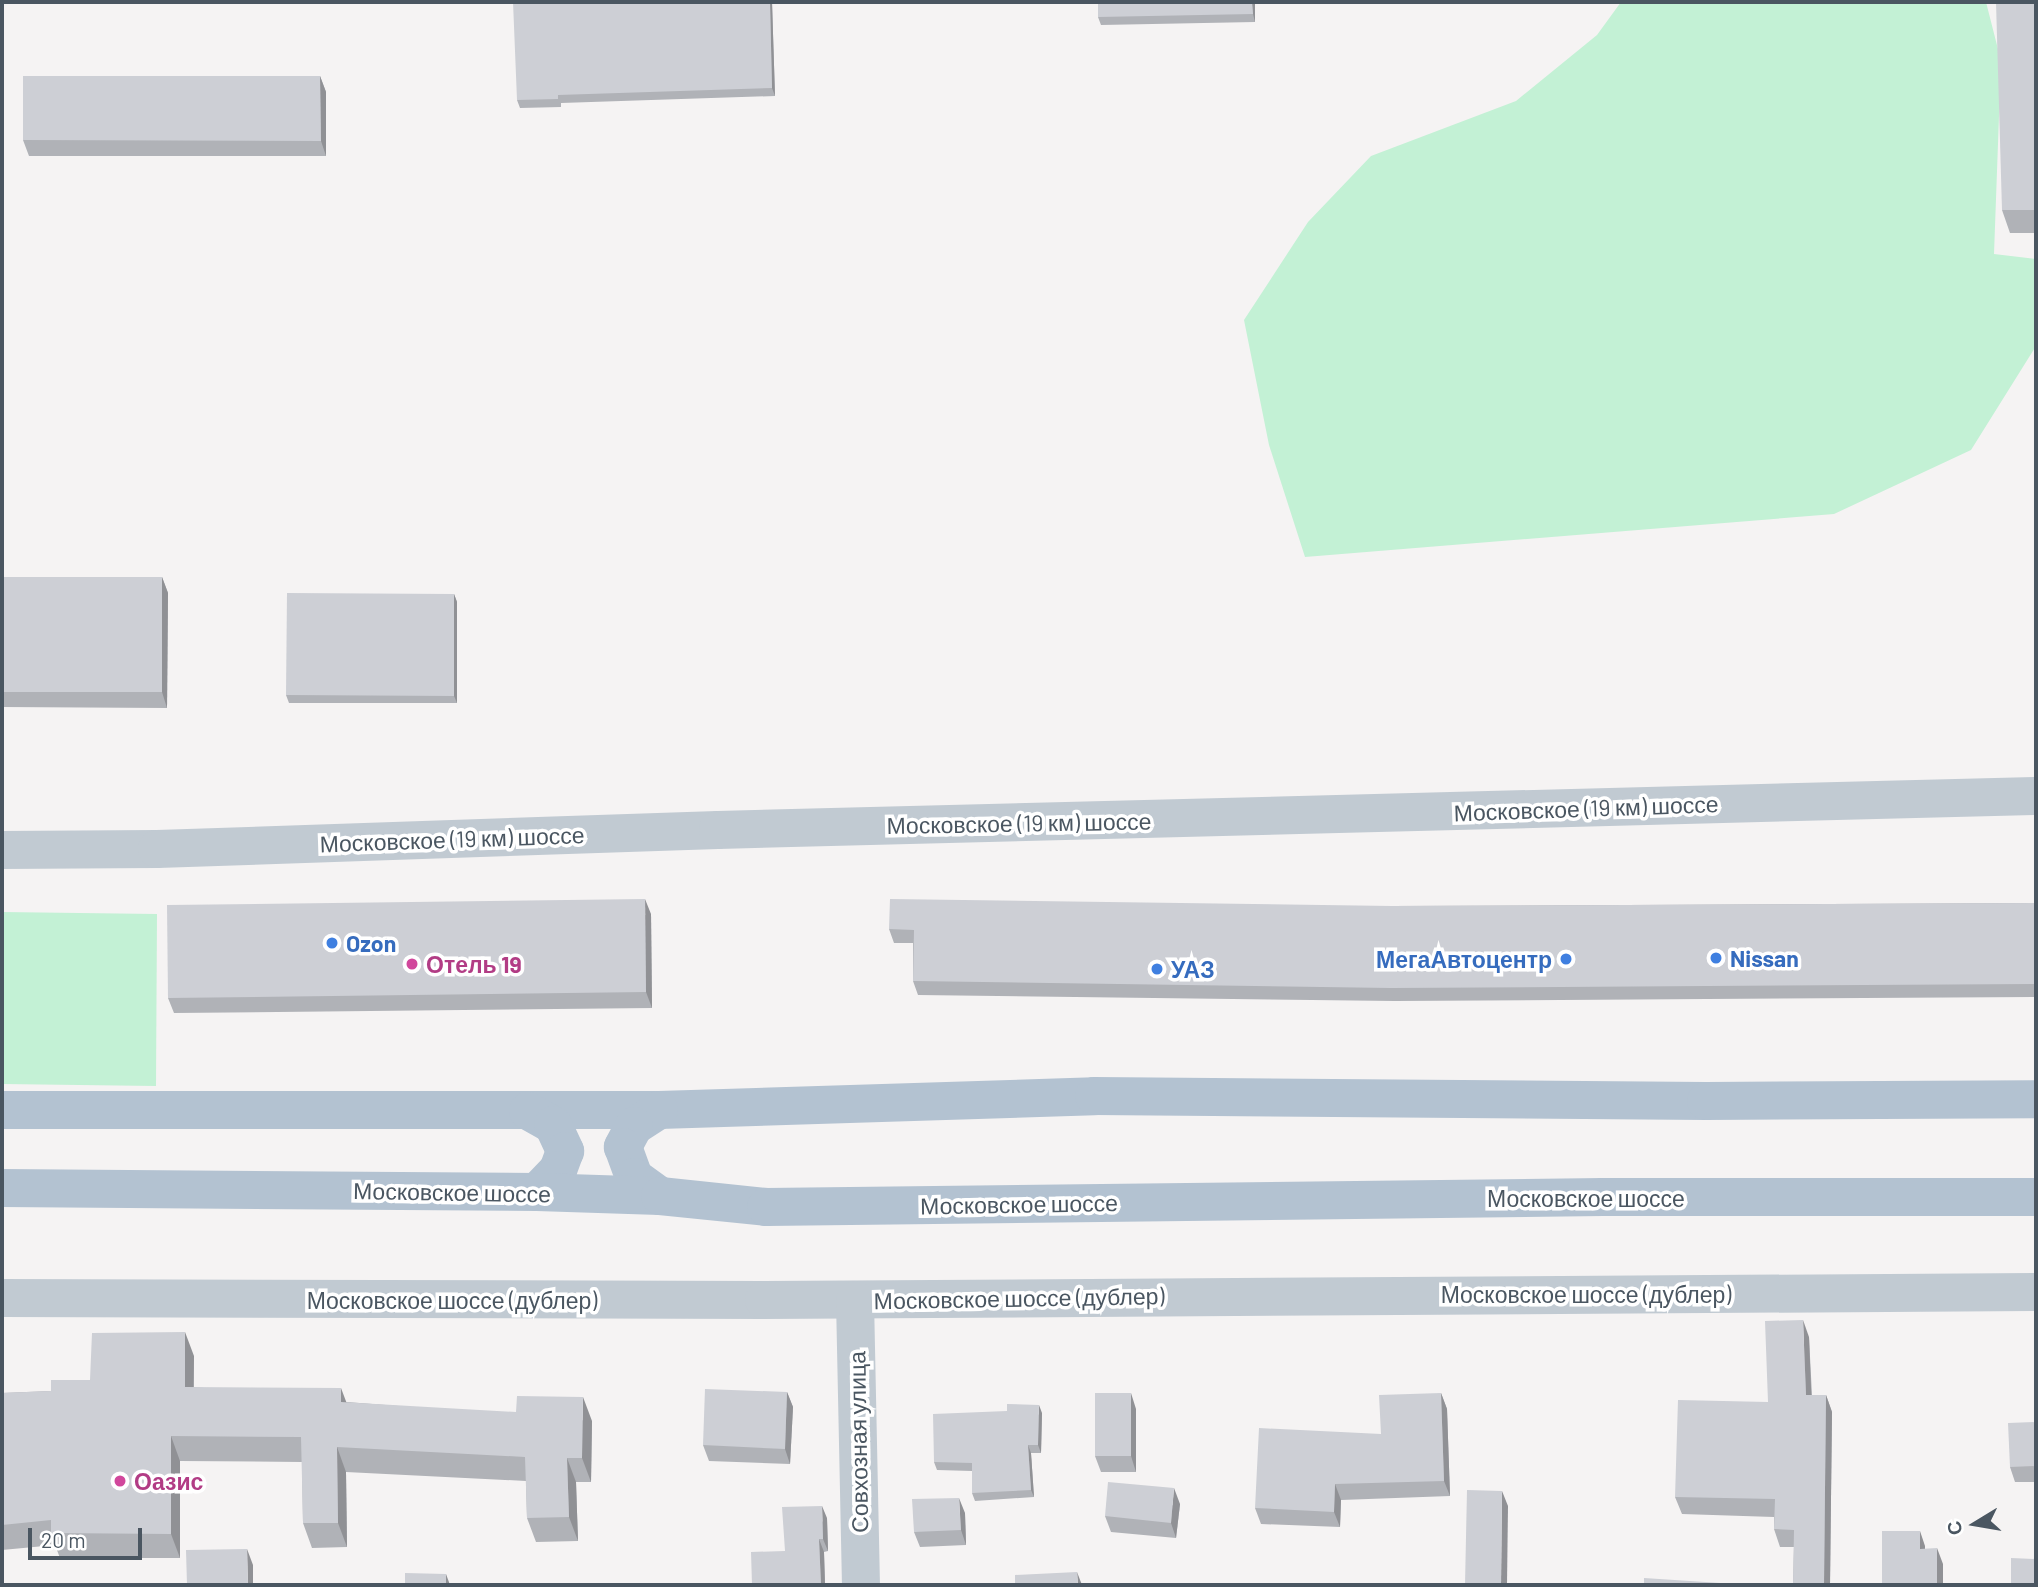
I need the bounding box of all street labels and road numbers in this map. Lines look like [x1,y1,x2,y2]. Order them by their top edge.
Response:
street label: Московское (19 км) шоссе [1453,790,1719,826]
street label: Московское (19 км) шоссе [886,807,1152,839]
street label: Московское (19 км) шоссе [319,821,585,857]
street label: Московское шоссе [353,1176,551,1208]
street label: Московское шоссе [1487,1184,1685,1212]
street label: Московское шоссе [920,1188,1118,1220]
street label: Московское шоссе (дублер) [1441,1280,1731,1308]
street label: Московское шоссе (дублер) [873,1282,1165,1314]
street label: Московское шоссе (дублер) [307,1286,597,1314]
street label: Совхозная улица [843,1351,873,1533]

